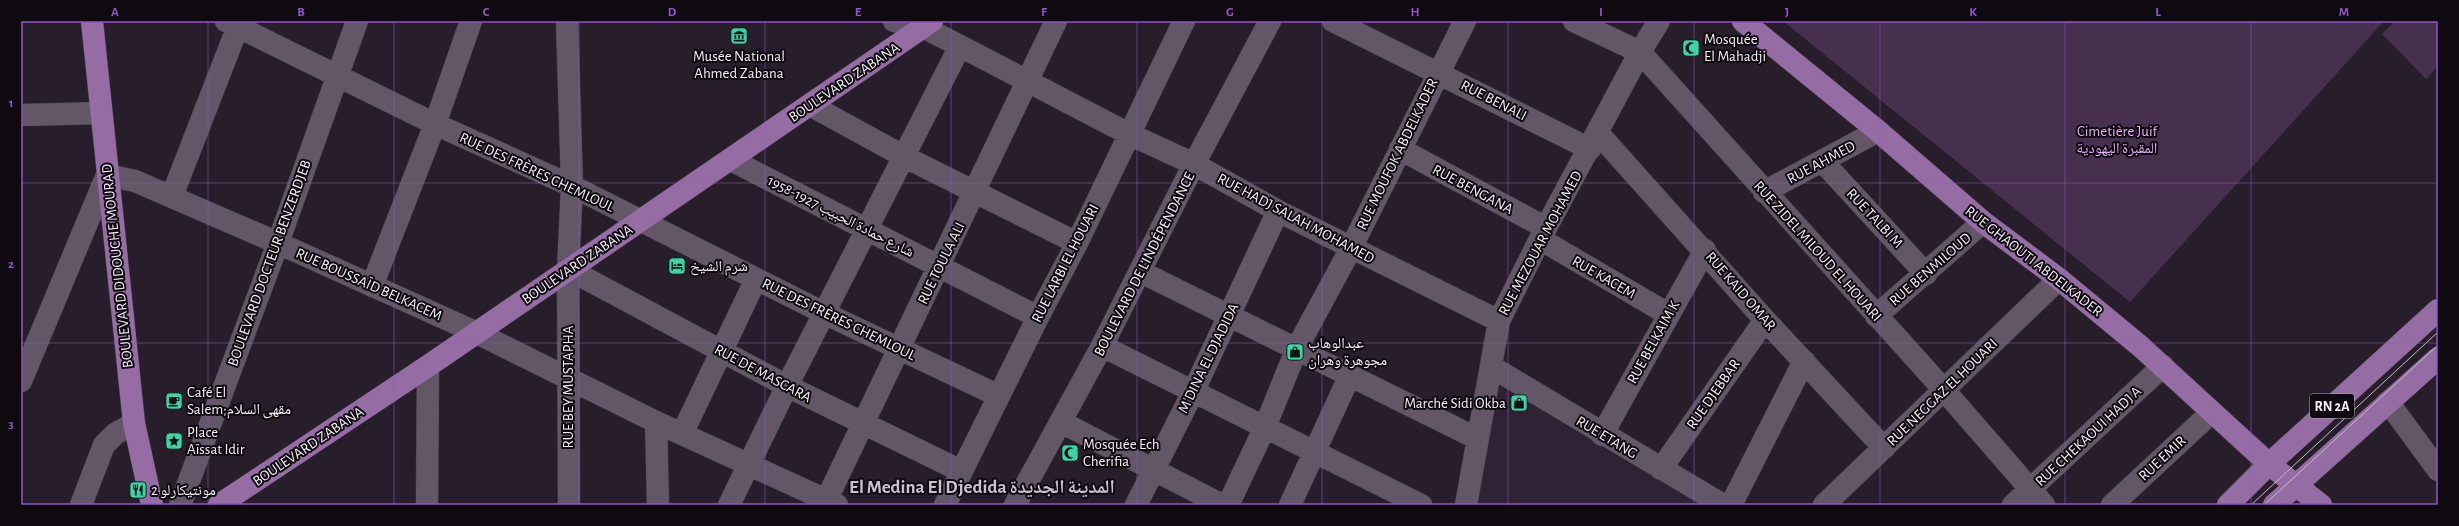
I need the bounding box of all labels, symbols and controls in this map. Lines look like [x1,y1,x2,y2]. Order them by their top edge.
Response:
text: A [111,6,119,19]
text: B [297,6,305,19]
text: C [483,6,490,19]
text: D [668,6,677,19]
text: E [855,6,862,19]
text: F [1041,6,1048,19]
text: G [1226,6,1234,19]
text: H [1410,6,1420,19]
text: I [1599,6,1603,19]
text: J [1785,6,1789,19]
text: K [1969,6,1977,19]
text: L [2155,6,2161,19]
text: M [2339,6,2349,19]
museum icon: Musée National Ahmed Zabana [729,26,749,46]
place label: Mosquée El Mahadji [1704,32,1766,64]
mosque icon: Mosquée El Mahadji [1681,38,1701,58]
street label: BOULEVARD ZABANA [786,40,903,125]
place label: Musée National Ahmed Zabana [693,49,785,81]
street label: RUE MOUFOK ABDELKADER [1354,76,1441,232]
street label: RUE BENALI [1458,78,1529,123]
text: 1 [9,97,13,110]
park label: Cimetière Juif المقبرة اليهودية [2077,124,2159,157]
street label: RUE DES FRÈRES CHEMLOUL [457,128,618,215]
street label: RUE AHMED [1785,138,1858,187]
street label: BOULEVARD DOCTEUR BENZERDJEB [225,158,314,368]
street label: RUE BENGANA [1430,162,1516,217]
street label: BOULEVARD DIDOUCHE MOURAD [99,163,136,369]
street label: RUE MEZOUAR MOHAMED [1496,168,1585,318]
street label: BOULEVARD DE L'INDÉPENDANCE [1090,169,1197,359]
street label: RUE HADJ SALAH MOHAMED [1215,171,1377,266]
street label: شارع حمادة الحبيب 1927-1958 [764,173,916,262]
street label: RUE ZIDEL MILOUD EL HOUARI [1751,178,1884,324]
street label: RUE TALBI M [1844,186,1906,251]
street label: RUE LARBI EL HOUARI [1029,202,1102,325]
street label: RUE GHAOUTI ABDELKADER [1962,203,2105,320]
street label: RUE TOULA ALI [915,220,968,307]
street label: BOULEVARD ZABANA [519,222,636,307]
street label: RUE BENMILOUD [1887,230,1974,309]
street label: RUE BOUSSAÏD BELKACEM [294,245,444,323]
street label: RUE KAID OMAR [1703,249,1779,333]
street label: RUE KACEM [1569,253,1638,302]
hotel icon: شرم الشيخ [667,256,687,276]
text: 2 [8,258,14,271]
place label: شرم الشيخ [690,259,748,276]
street label: RUE DES FRÈRES CHEMLOUL [760,274,919,364]
street label: RUE BELKAIM K [1625,298,1683,386]
street label: M'DINA EL DJADIDA [1175,301,1242,416]
street label: RUE BEY MUSTAPHA [561,325,576,448]
place label: عبدالوهاب مجوهرة وهران [1308,336,1387,370]
street label: RUE NEGGAZ EL HOUARI [1884,336,2000,449]
street label: RUE DE MASCARA [712,342,814,405]
shop icon: عبدالوهاب مجوهرة وهران [1285,342,1305,362]
street label: RUE DJEBBAR [1684,356,1743,432]
street label: RUE CHEKAOUI HADJ A [2032,383,2144,489]
place label: Café El Salem;مقهى السلام [187,385,291,419]
cafe icon: Café El Salem;مقهى السلام [164,391,184,411]
shop icon: Marché Sidi Okba [1509,393,1529,413]
road number: RN 2A [2310,394,2354,418]
place label: Marché Sidi Okba [1404,396,1506,411]
street label: BOULEVARD ZABANA [250,404,367,489]
street label: RUE ETANG [1574,413,1640,462]
text: 3 [8,418,14,431]
place label: Place Aïssat Idir [187,425,245,457]
place icon: Place Aïssat Idir [164,431,184,451]
street label: RUE EMIR [2136,433,2189,484]
place label: Mosquée Ech Cherifia [1083,437,1159,469]
mosque icon: Mosquée Ech Cherifia [1060,443,1080,463]
district label: El Medina El Djedida المدينة الجديدة [849,478,1115,498]
restaurant icon: مونتيكارلو 2 [128,480,148,500]
place label: مونتيكارلو 2 [151,483,216,499]

